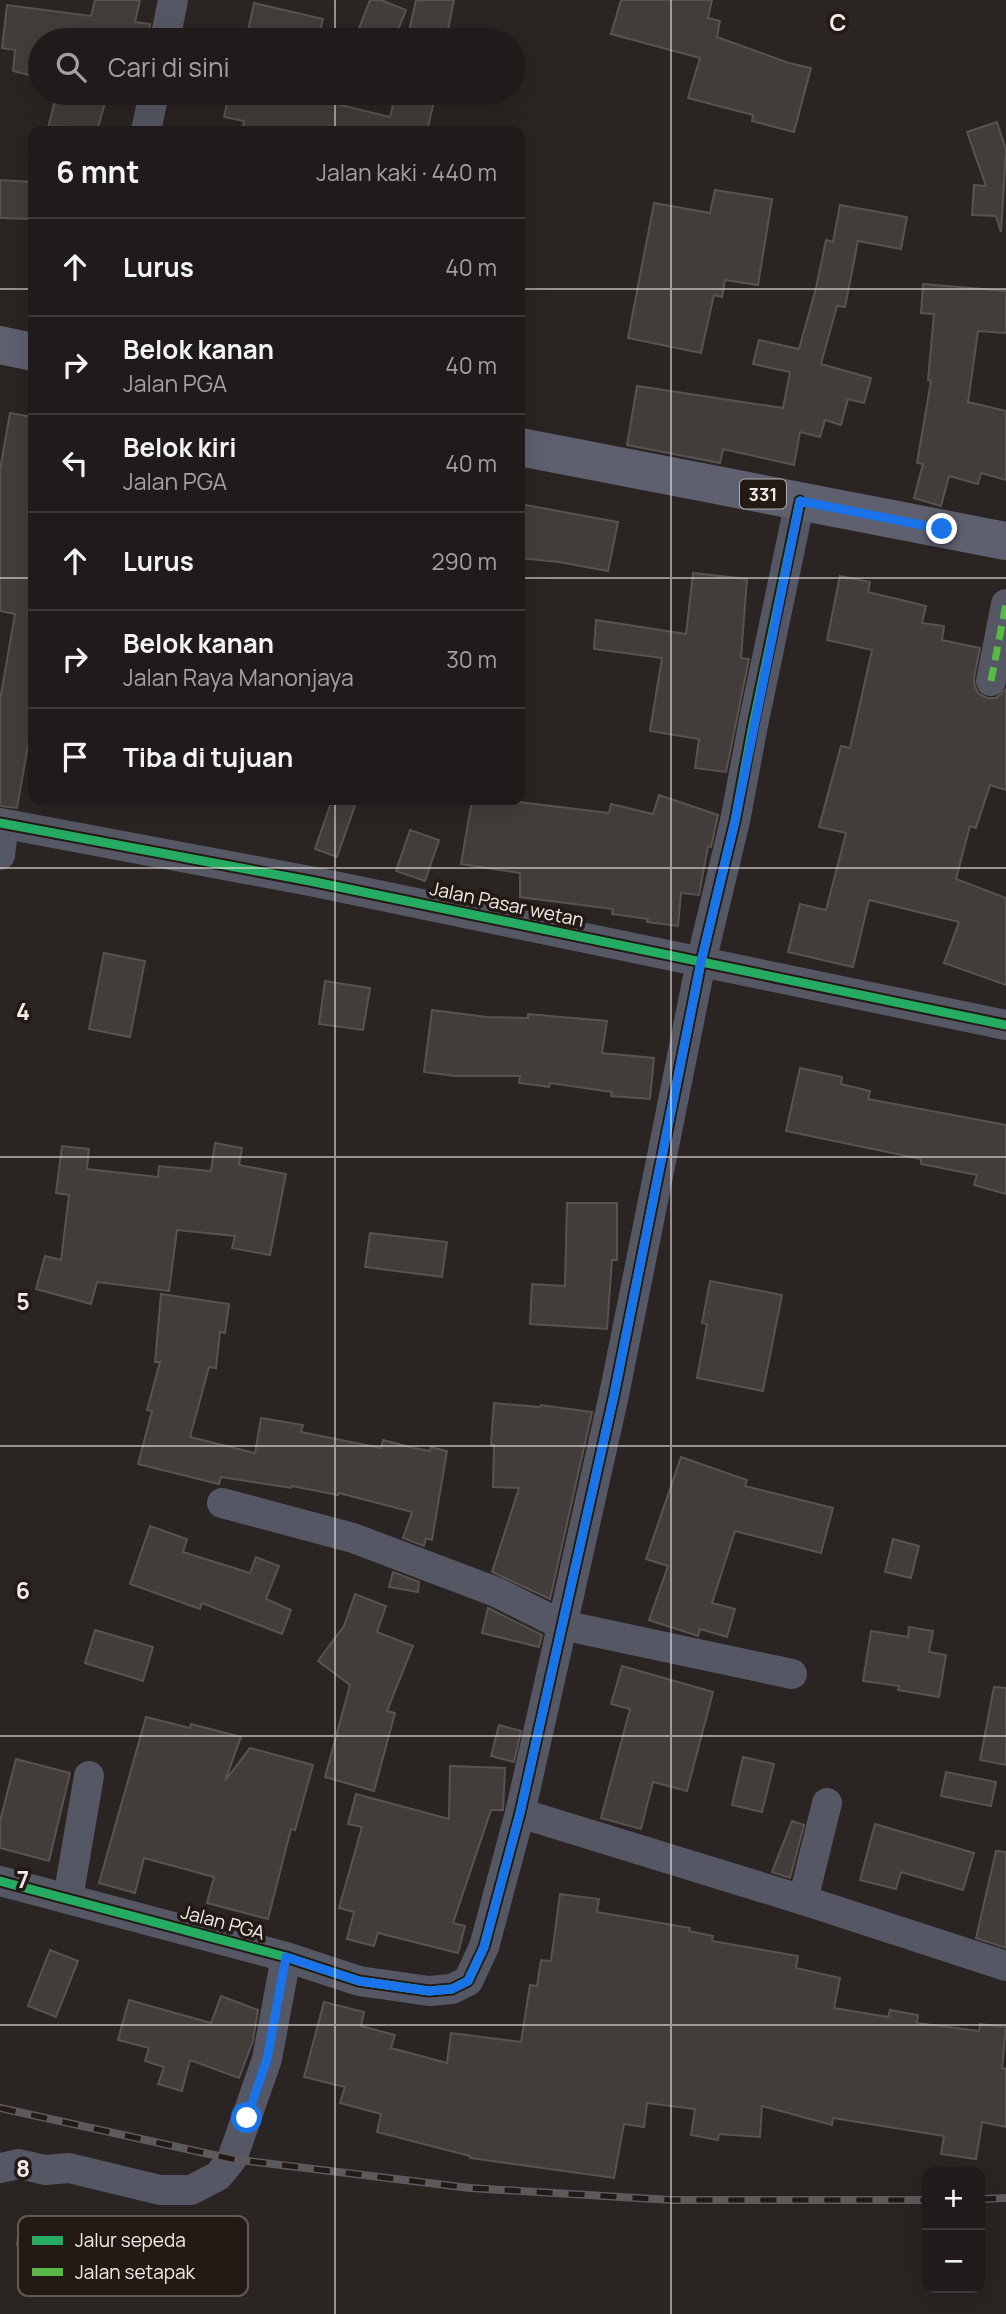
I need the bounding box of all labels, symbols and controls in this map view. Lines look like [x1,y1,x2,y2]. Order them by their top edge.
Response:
text: C [830,6,847,38]
search box [28,28,525,105]
icon: search [52,48,90,86]
text: Cari di sini [108,49,230,85]
text: 6 mnt [56,151,139,192]
text: Jalan kaki · 440 m [316,156,497,188]
icon: ahead [56,248,94,286]
text: Lurus [123,249,194,285]
text: 40 m [445,251,497,283]
text: Belok kanan [123,331,274,367]
icon: right [56,346,94,384]
text: 40 m [445,349,497,381]
text: Jalan PGA [123,367,227,399]
text: Belok kiri [123,429,237,465]
icon: left [56,444,94,482]
text: 40 m [445,447,497,479]
text: Jalan PGA [123,465,227,497]
road number: 331 [740,480,786,508]
route end [926,513,957,544]
icon: ahead [56,542,94,580]
text: Lurus [123,543,194,579]
text: 290 m [431,545,497,577]
text: Belok kanan [123,625,274,661]
icon: right [56,640,94,678]
text: 30 m [446,643,497,675]
text: Jalan Raya Manonjaya [123,661,354,693]
icon: arrive [56,738,94,776]
text: Tiba di tujuan [123,739,293,775]
street label: Jalan Pasar wetan [428,875,586,933]
text: 4 [16,995,30,1027]
text: 5 [16,1285,30,1317]
text: 6 [16,1574,30,1606]
text: 7 [17,1863,29,1895]
street label: Jalan PGA [178,1898,268,1946]
route start [231,2102,262,2133]
text: 8 [16,2152,30,2184]
map controls [922,2167,985,2293]
button: + [922,2167,985,2230]
legend [18,2216,248,2296]
text: Jalur sepeda [75,2227,186,2253]
button: − [922,2230,985,2293]
text: Jalan setapak [75,2259,195,2285]

